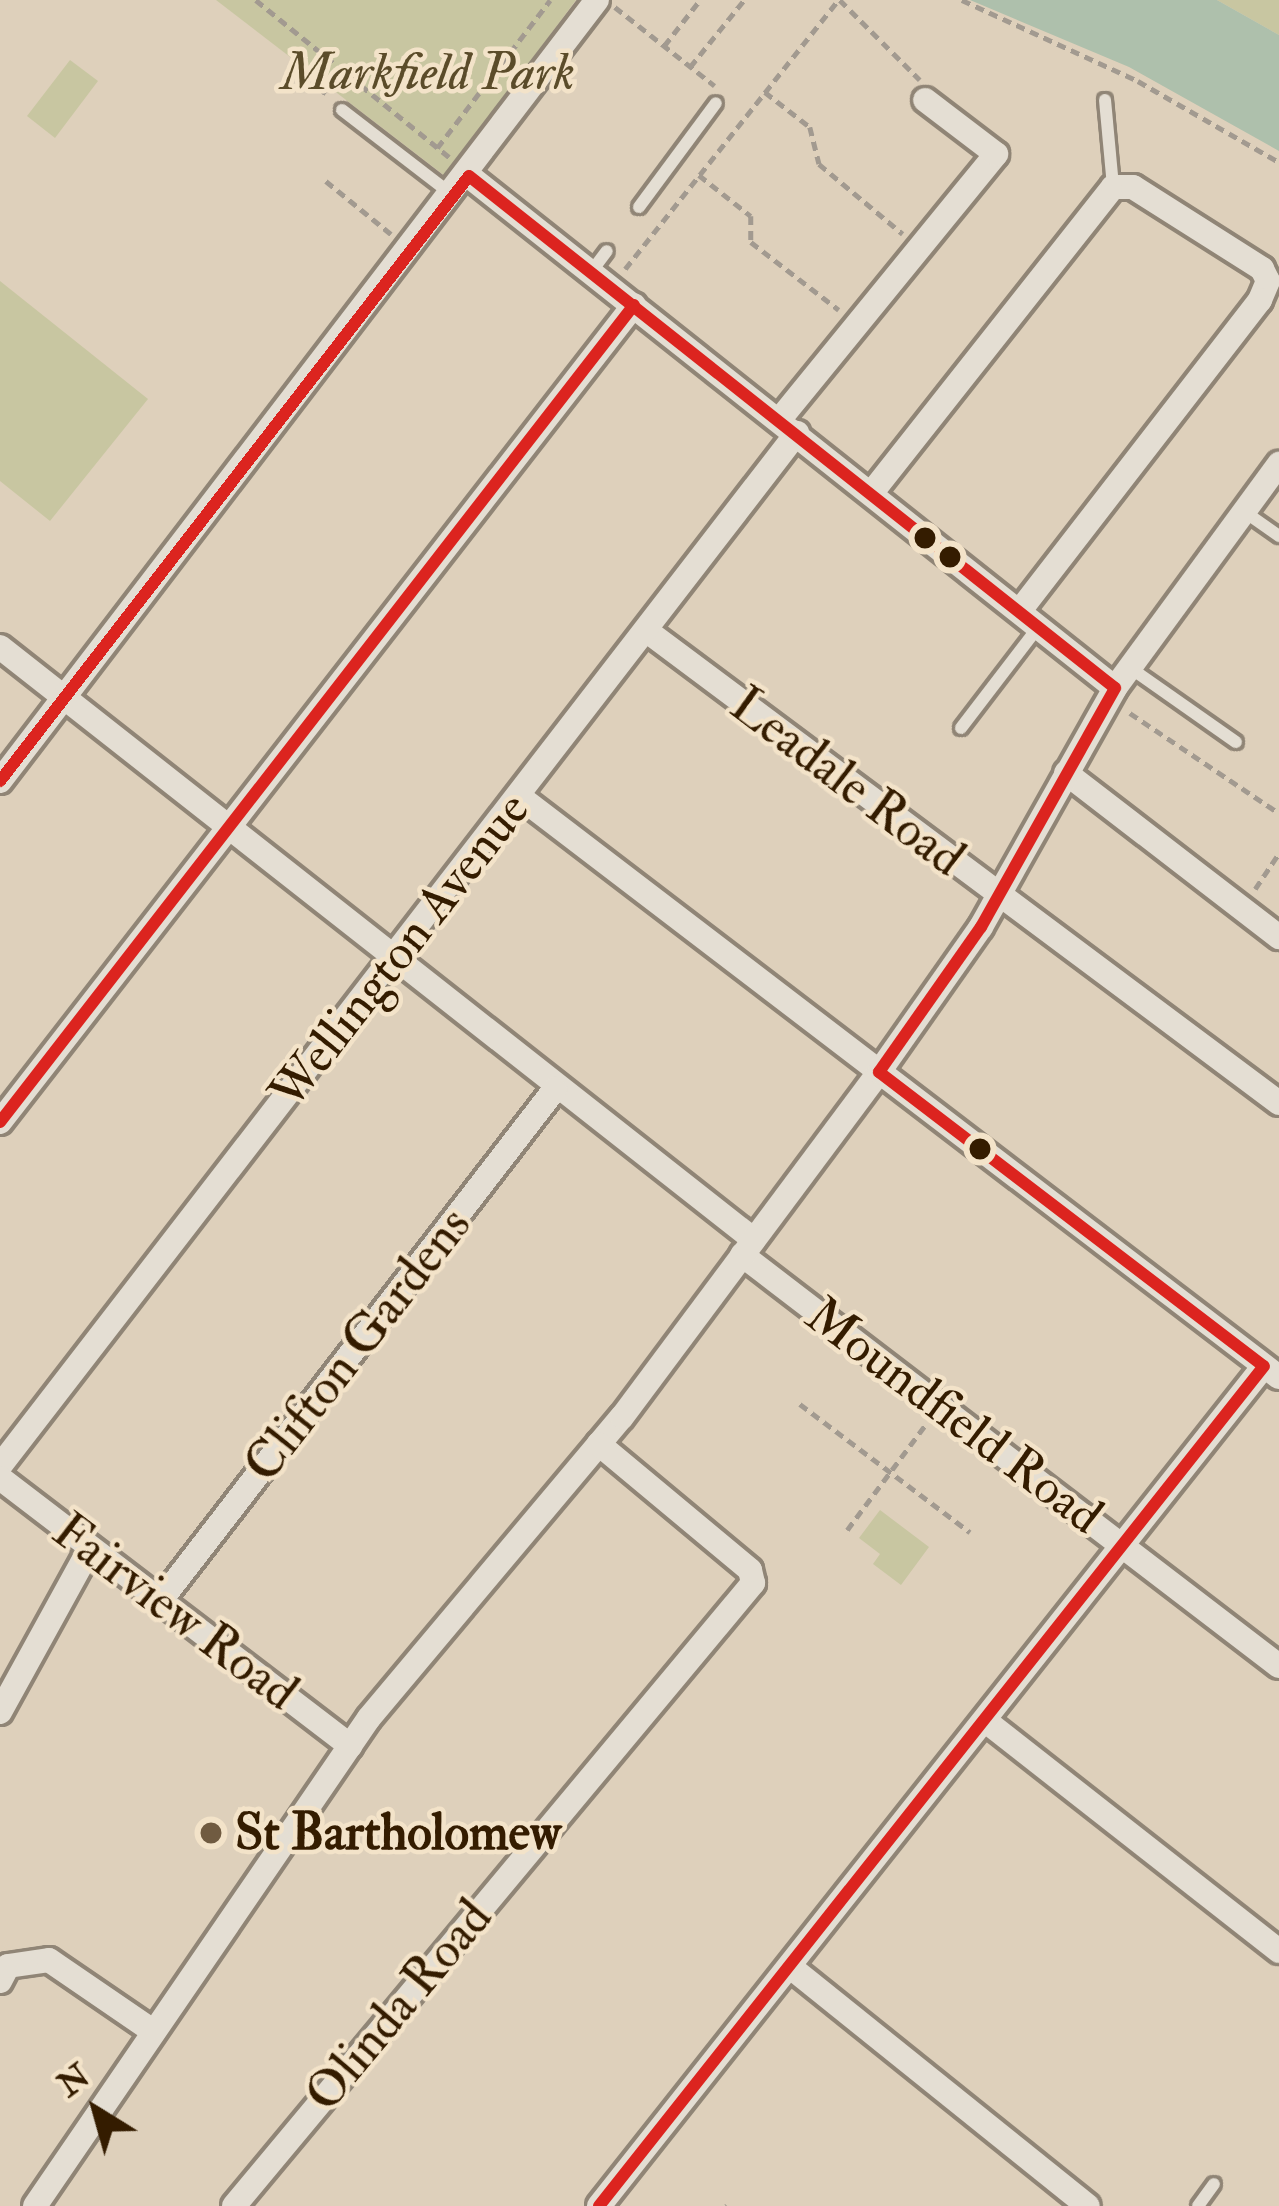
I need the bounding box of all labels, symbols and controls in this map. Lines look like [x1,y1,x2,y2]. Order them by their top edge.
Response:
park label: Markfield Park [281,42,575,104]
unlabelled marker [914,527,936,549]
unlabelled marker [939,546,961,568]
street label: Leadale Road [718,674,976,890]
street label: Wellington Avenue [257,780,543,1122]
unlabelled marker [969,1138,991,1160]
street label: Clifton Gardens [232,1196,484,1494]
street label: Moundfield Road [794,1285,1114,1547]
street label: Fairview Road [41,1500,309,1724]
place label: St Bartholomew [235,1802,561,1864]
marker: St Bartholomew [198,1820,224,1846]
street label: Olinda Road [293,1888,505,2124]
north arrow [36,2050,156,2170]
text: N [50,2056,98,2106]

